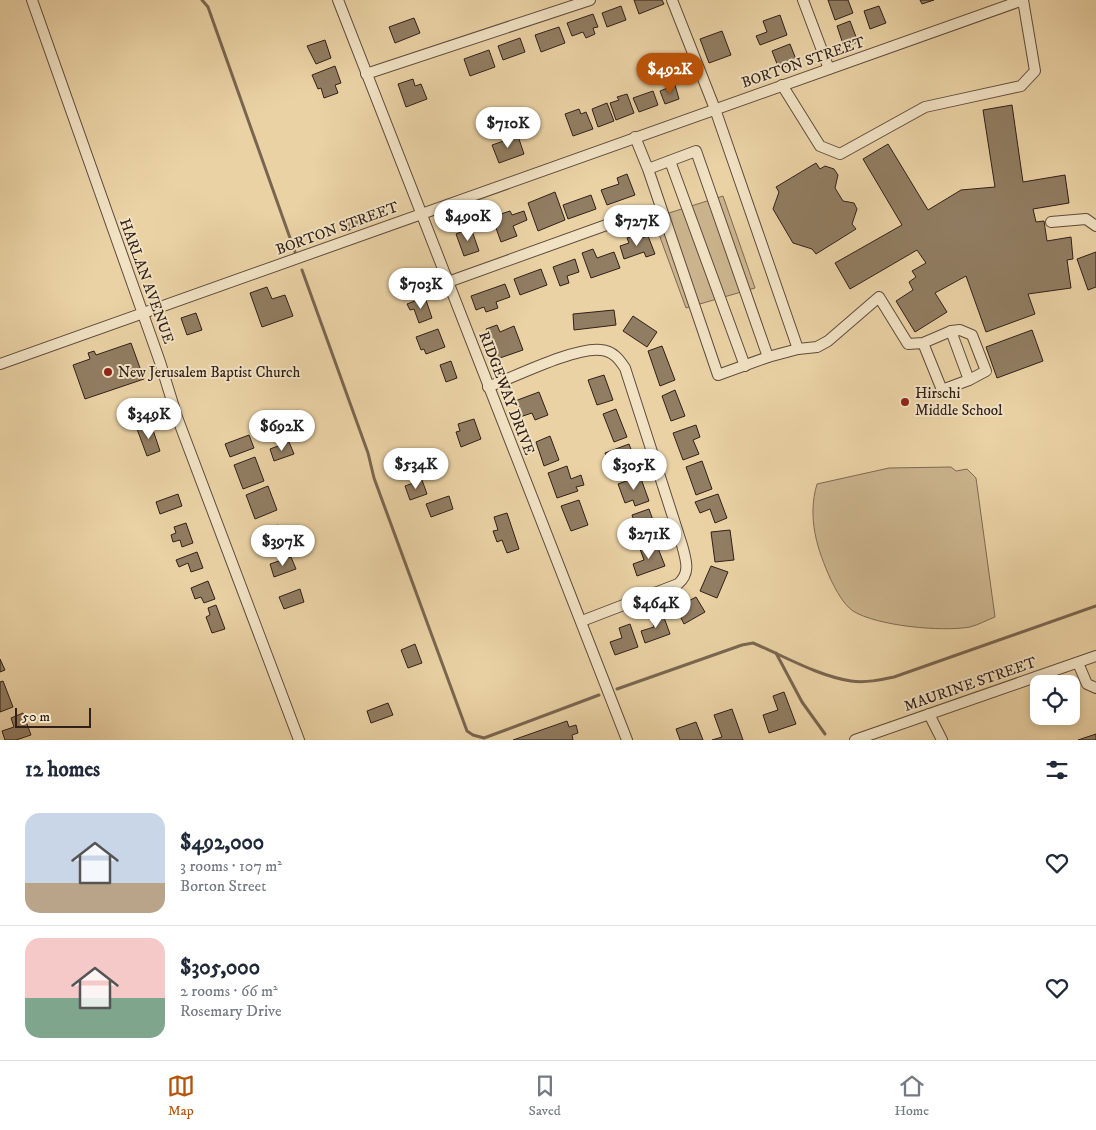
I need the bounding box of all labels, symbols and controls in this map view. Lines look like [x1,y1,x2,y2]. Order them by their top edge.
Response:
street label: BORTON STREET [739,32,868,92]
pin: $492K [635,52,705,95]
text: $492K [647,59,693,79]
pin: $710K [473,106,543,149]
text: $710K [487,113,529,133]
street label: BORTON STREET [273,197,402,259]
pin: $490K [433,200,503,242]
pin: $727K [602,204,672,247]
text: $490K [445,206,491,226]
text: $727K [615,211,659,231]
street label: HARLAN AVENUE [115,216,178,347]
pin: $703K [386,268,456,310]
text: $703K [400,274,442,294]
street label: RIDGEWAY DRIVE [474,329,539,458]
place label: New Jerusalem Baptist Church [118,363,300,382]
marker: New Jerusalem Baptist Church [102,366,114,378]
place label: Hirschi Middle School [915,384,1003,420]
marker: Hirschi Middle School [899,396,911,408]
pin: $349K [114,398,184,440]
text: $349K [127,404,171,424]
pin: $692K [247,410,317,452]
text: $692K [260,416,304,436]
pin: $534K [381,448,451,490]
pin: $305K [599,448,669,491]
text: $534K [394,454,438,474]
text: $305K [613,455,655,475]
pin: $271K [614,518,684,560]
pin: $397K [248,524,318,567]
text: $271K [628,524,670,544]
text: $397K [262,531,304,551]
pin: $464K [621,586,691,629]
text: $464K [633,593,679,613]
street label: MAURINE STREET [901,653,1039,716]
map controls [1030,675,1080,725]
button: locate [1030,675,1080,725]
scale bar [15,705,91,728]
text: 50 m [22,708,50,726]
icon: filters [1043,756,1071,784]
text: 12 homes [25,757,100,783]
text: $492,000 [180,830,264,856]
icon: home [65,833,125,893]
icon: heart [1043,849,1071,877]
text: 3 rooms · 107 m² [180,856,282,876]
text: Borton Street [180,876,266,896]
text: $305,000 [180,955,260,981]
icon: home [65,958,125,1018]
icon: heart [1043,974,1071,1002]
text: 2 rooms · 66 m² [180,981,278,1001]
text: Rosemary Drive [180,1001,282,1021]
tab: Map [167,1072,195,1120]
tab: Saved [529,1072,561,1120]
tab: Home [894,1072,929,1120]

